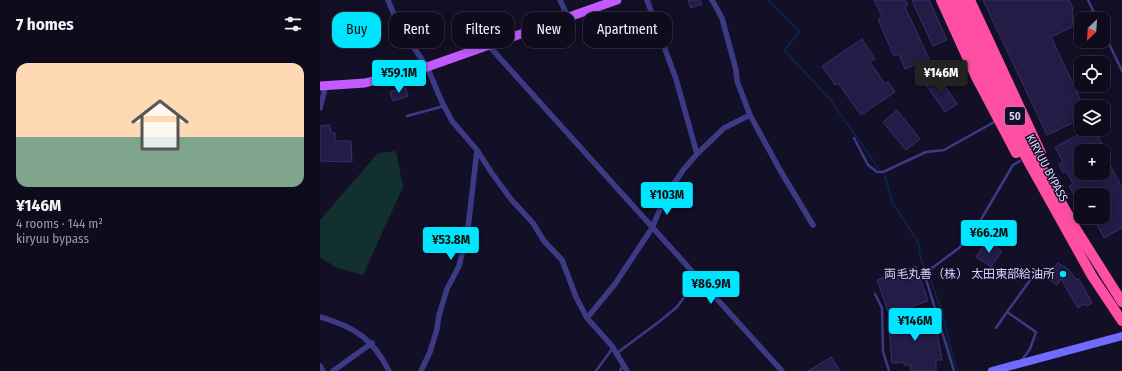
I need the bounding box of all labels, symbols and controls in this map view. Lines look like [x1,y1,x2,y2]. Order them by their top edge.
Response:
chip: Buy [332,12,381,48]
chip: Rent [389,12,444,48]
chip: Filters [452,12,514,48]
chip: New [522,12,575,48]
chip: Apartment [583,12,672,48]
north arrow [1074,12,1110,48]
map controls [1074,12,1110,224]
icon: filters [282,13,304,35]
text: 7 homes [16,14,74,35]
button: locate [1074,56,1110,92]
pin: ¥59.1M [366,60,432,94]
pin: ¥146M [913,60,969,94]
text: ¥59.1M [381,65,417,80]
text: ¥146M [924,65,958,80]
icon: home [124,89,196,161]
button: layers [1074,100,1110,136]
road number: 50 [1005,107,1025,125]
street label: KIRYUU BYPASS [1023,132,1071,204]
button: + [1074,144,1110,180]
pin: ¥103M [639,182,695,216]
text: ¥103M [650,187,684,202]
button: − [1074,188,1110,224]
text: ¥146M [16,195,61,216]
text: 4 rooms · 144 m² [16,216,103,231]
pin: ¥66.2M [956,220,1022,254]
text: ¥66.2M [970,225,1008,240]
pin: ¥53.8M [418,227,484,261]
text: kiryuu bypass [16,231,89,246]
text: ¥53.8M [432,232,470,247]
place label: 両毛丸善（株） 太田東部給油所 [884,267,1055,281]
marker: 両毛丸善（株） 太田東部給油所 [1058,269,1068,279]
pin: ¥86.9M [678,271,744,305]
text: ¥86.9M [691,276,731,291]
pin: ¥146M [887,308,943,342]
text: ¥146M [898,313,932,328]

